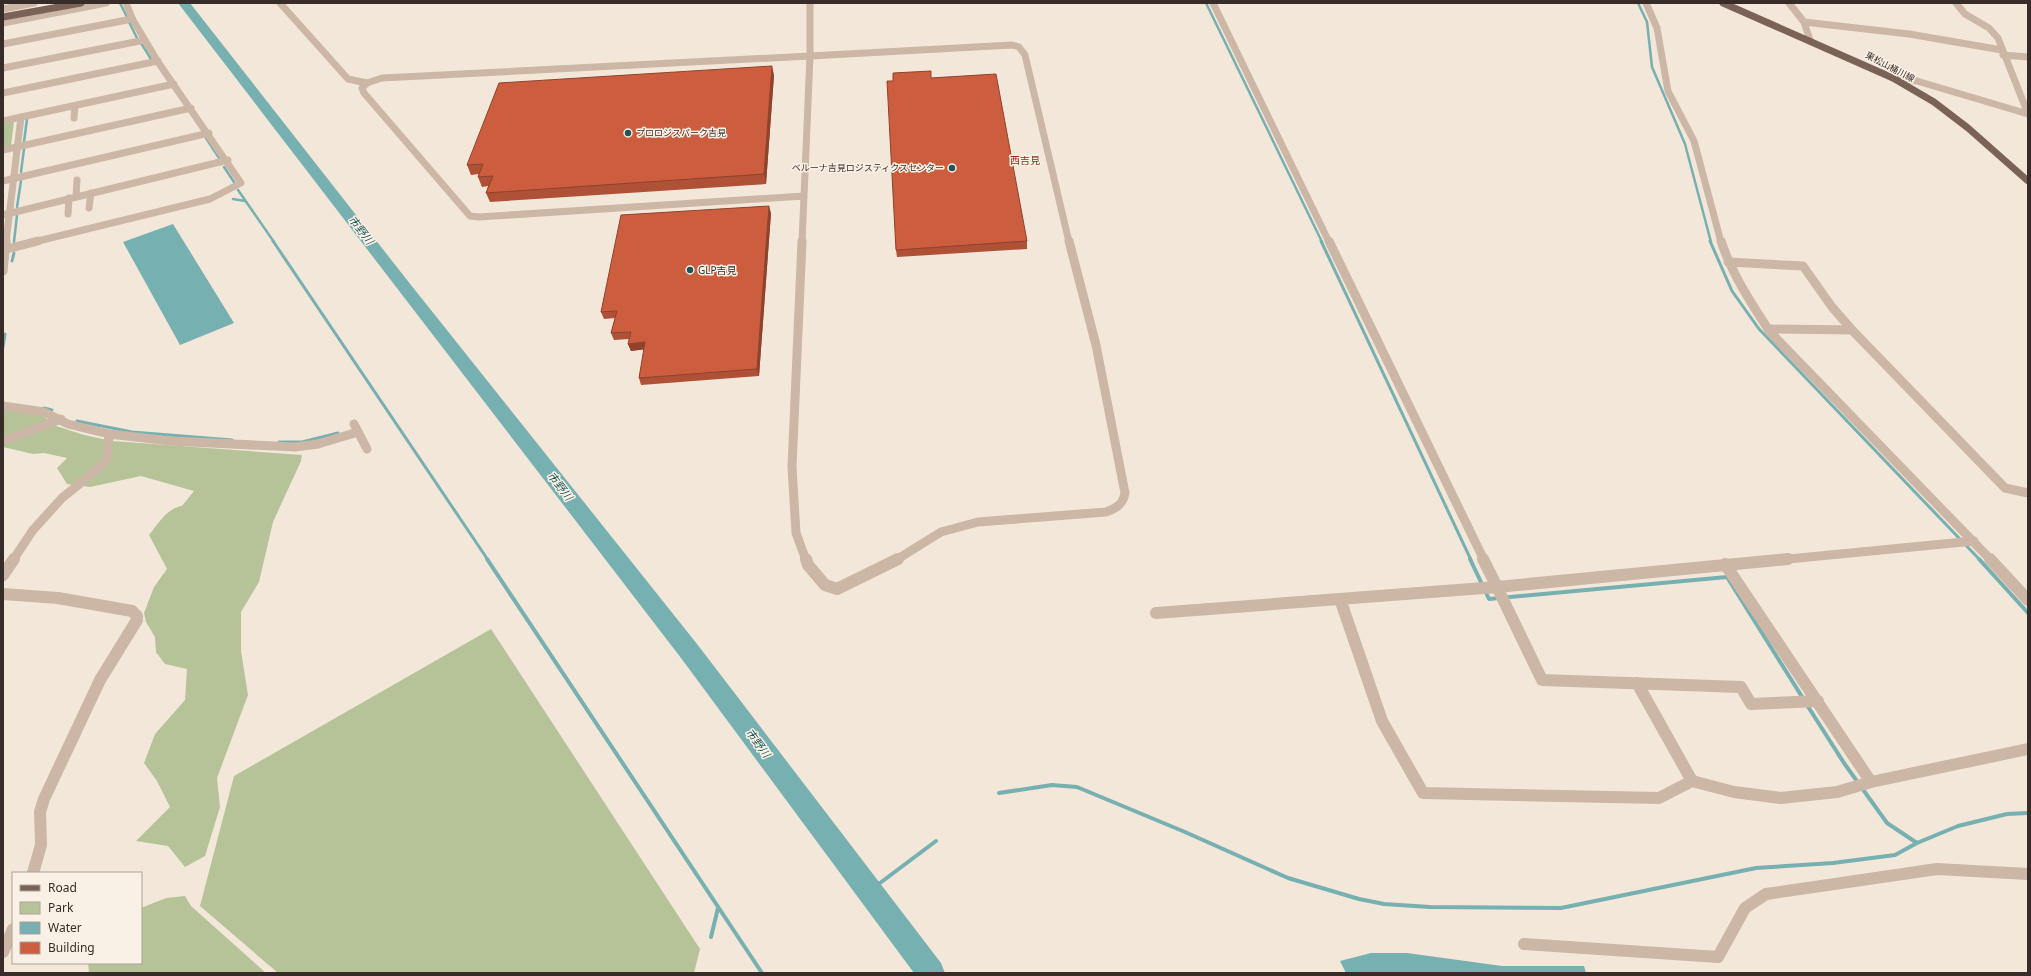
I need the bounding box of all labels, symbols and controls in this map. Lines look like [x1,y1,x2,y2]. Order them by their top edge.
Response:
street label: 東松山桶川線 [1863,48,1918,85]
place label: プロロジスパーク吉見 [636,126,726,139]
marker: プロロジスパーク吉見 [623,128,633,138]
district label: 西吉見 [1010,153,1040,167]
place label: ベルーナ吉見ロジスティクスセンター [792,161,944,174]
marker: ベルーナ吉見ロジスティクスセンター [947,163,957,173]
water label: 市野川 [345,212,378,248]
place label: GLP吉見 [698,263,737,277]
marker: GLP吉見 [685,265,695,275]
water label: 市野川 [544,468,577,504]
water label: 市野川 [742,725,775,761]
legend [12,872,142,964]
text: Road [48,879,77,896]
text: Park [48,899,74,916]
text: Water [48,919,82,936]
text: Building [48,939,95,956]

